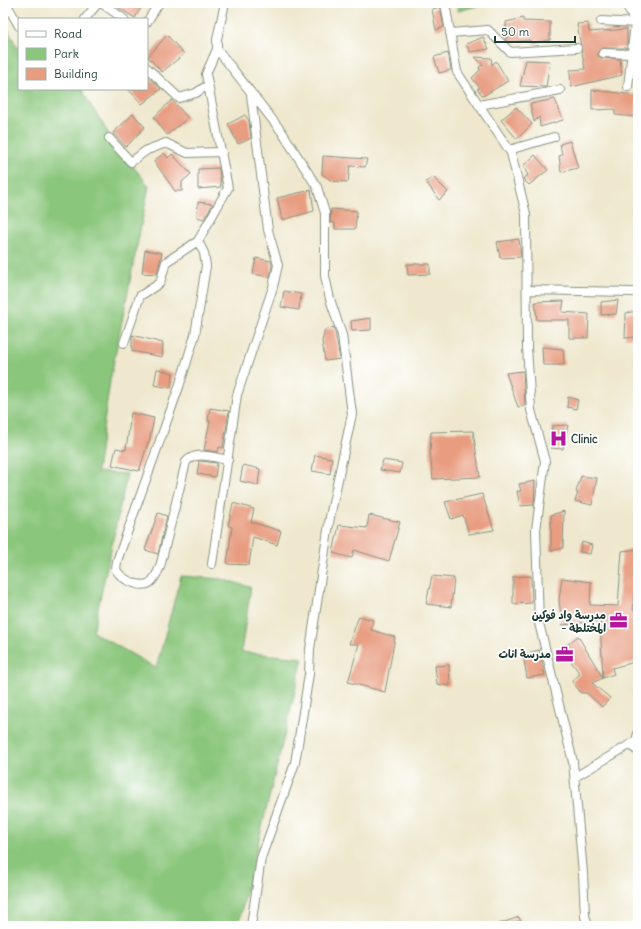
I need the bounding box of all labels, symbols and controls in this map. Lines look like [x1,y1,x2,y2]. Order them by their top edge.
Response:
legend [18,18,148,90]
scale bar [495,18,575,44]
text: 50 m [501,24,530,39]
text: Road [54,26,82,41]
text: Park [54,46,79,61]
text: Building [54,66,98,81]
hospital icon: Clinic [548,429,568,449]
place label: Clinic [571,432,598,446]
place label: مدرسة واد فوكين - المختلطة [532,608,606,635]
office icon: مدرسة واد فوكين - المختلطة [609,611,629,631]
office icon: مدرسة اناث [554,644,574,664]
place label: مدرسة اناث [499,647,551,661]

